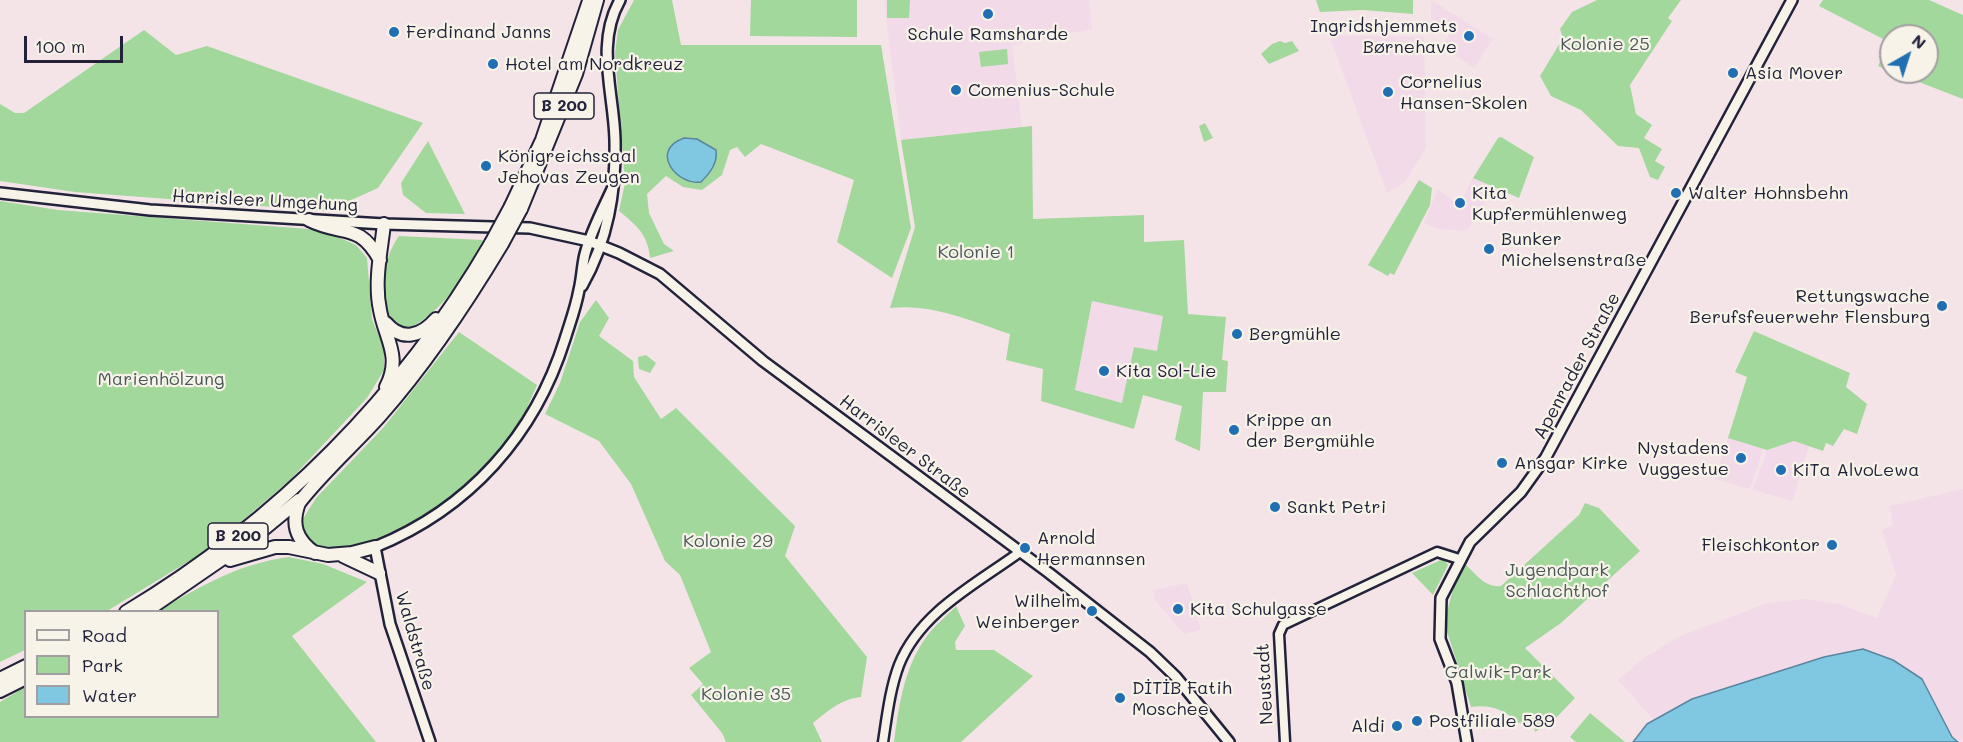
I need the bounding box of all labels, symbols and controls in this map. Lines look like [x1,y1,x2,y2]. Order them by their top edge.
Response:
marker: Schule Ramsharde [981,7,995,21]
place label: Ingridshjemmets Børnehave [1310,15,1457,57]
place label: Ferdinand Janns [406,21,551,43]
place label: Schule Ramsharde [908,23,1068,45]
scale bar [27,24,126,62]
north arrow [1879,24,1939,84]
marker: Ferdinand Janns [387,25,401,39]
marker: Ingridshjemmets Børnehave [1462,29,1476,43]
text: N [1908,29,1931,53]
park label: Kolonie 25 [1560,33,1650,55]
text: 100 m [35,34,85,58]
place label: Hotel am Nordkreuz [505,53,683,75]
marker: Hotel am Nordkreuz [486,57,500,71]
place label: Asia Mover [1745,62,1843,84]
marker: Asia Mover [1726,66,1740,80]
place label: Cornelius Hansen-Skolen [1400,71,1527,113]
place label: Comenius-Schule [968,79,1115,101]
marker: Comenius-Schule [949,83,963,97]
marker: Cornelius Hansen-Skolen [1381,85,1395,99]
road number: B 200 [534,93,594,119]
place label: Königreichssaal Jehovas Zeugen [498,145,640,188]
marker: Königreichssaal Jehovas Zeugen [479,159,493,173]
place label: Kita Kupfermühlenweg [1472,182,1627,224]
place label: Walter Hohnsbehn [1688,182,1849,204]
street label: Harrisleer Umgehung [171,185,359,217]
marker: Walter Hohnsbehn [1669,186,1683,200]
marker: Kita Kupfermühlenweg [1453,196,1467,210]
place label: Bunker Michelsenstraße [1501,228,1647,270]
park label: Kolonie 1 [937,241,1015,263]
marker: Bunker Michelsenstraße [1482,242,1496,256]
place label: Rettungswache Berufsfeuerwehr Flensburg [1690,285,1930,328]
street label: Apenrader Straße [1529,289,1625,443]
marker: Rettungswache Berufsfeuerwehr Flensburg [1935,299,1949,313]
place label: Bergmühle [1249,323,1341,345]
marker: Bergmühle [1230,327,1244,341]
place label: Kita Sol-Lie [1116,360,1216,382]
marker: Kita Sol-Lie [1097,364,1111,378]
park label: Marienhölzung [98,368,224,390]
street label: Harrisleer Straße [835,391,975,503]
place label: Krippe an der Bergmühle [1246,409,1375,452]
marker: Krippe an der Bergmühle [1227,423,1241,437]
place label: Nystadens Vuggestue [1637,437,1729,480]
marker: Nystadens Vuggestue [1734,451,1748,465]
place label: Ansgar Kirke [1514,452,1628,474]
marker: Ansgar Kirke [1495,456,1509,470]
place label: KiTa AlvoLewa [1793,459,1919,481]
marker: KiTa AlvoLewa [1774,463,1788,477]
place label: Sankt Petri [1287,496,1386,518]
marker: Sankt Petri [1268,500,1282,514]
road number: B 200 [208,523,268,549]
place label: Arnold Hermannsen [1037,527,1145,570]
park label: Kolonie 29 [683,530,773,552]
place label: Fleischkontor [1701,534,1820,556]
marker: Fleischkontor [1825,538,1839,552]
marker: Arnold Hermannsen [1018,541,1032,555]
park label: Jugendpark Schlachthof [1505,559,1609,602]
street label: Waldstraße [391,589,439,693]
place label: Wilhelm Weinberger [975,590,1080,632]
place label: Kita Schulgasse [1190,598,1327,620]
marker: Kita Schulgasse [1171,602,1185,616]
marker: Wilhelm Weinberger [1085,604,1099,618]
legend [24,610,219,718]
text: Road [82,623,127,647]
street label: Neustadt [1252,643,1278,725]
text: Park [82,653,123,677]
park label: Galwik-Park [1445,661,1551,683]
place label: DİTİB Fatih Moschee [1132,677,1232,720]
text: Water [82,683,137,707]
park label: Kolonie 35 [701,683,791,705]
marker: DİTİB Fatih Moschee [1113,691,1127,705]
place label: Postfiliale 589 [1429,710,1555,732]
marker: Postfiliale 589 [1410,714,1424,728]
place label: Aldi [1351,715,1385,737]
marker: Aldi [1390,719,1404,733]

